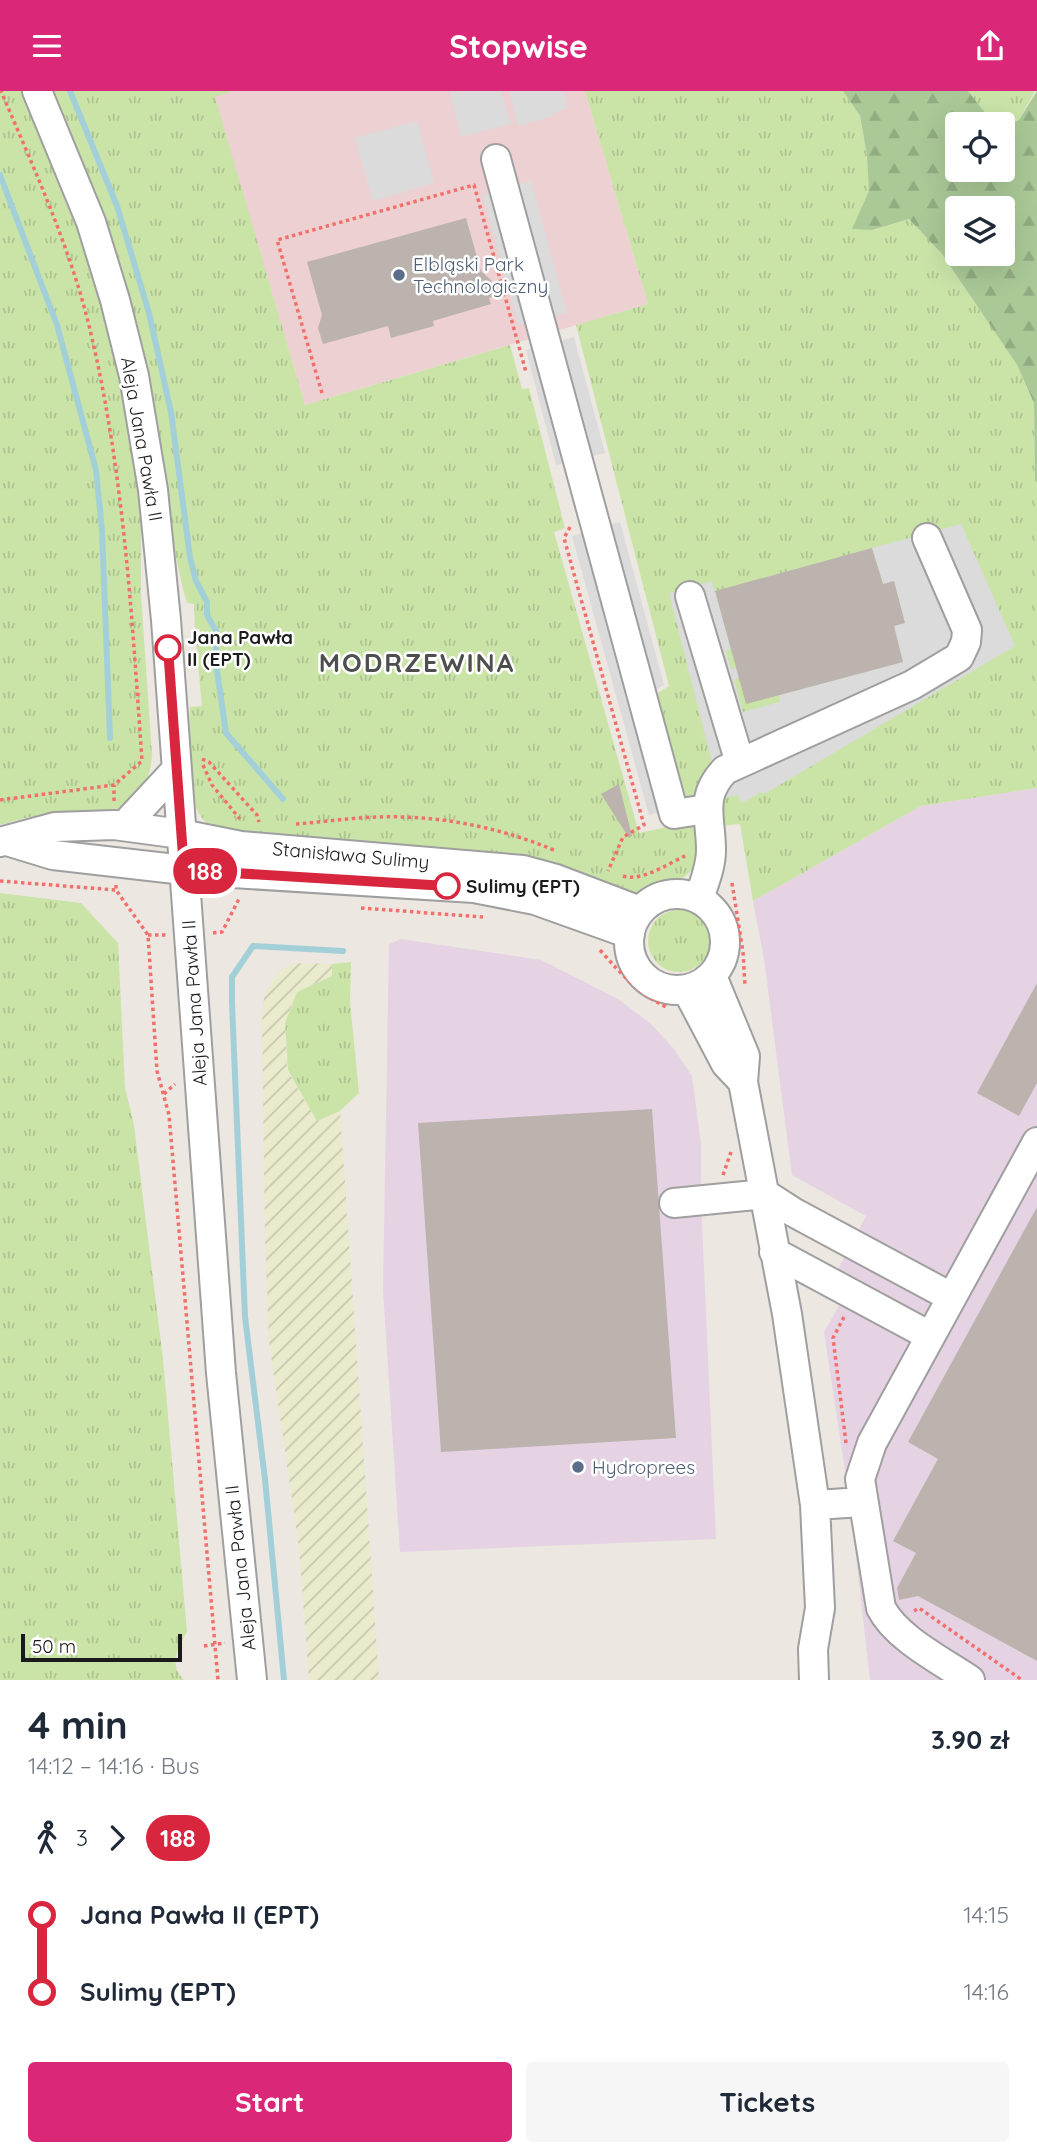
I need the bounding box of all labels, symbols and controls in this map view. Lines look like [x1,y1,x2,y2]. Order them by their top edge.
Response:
text: Stopwise [449,26,588,66]
icon: menu [28,27,66,65]
icon: share [971,27,1009,65]
map controls [945,112,1015,266]
button: locate [945,112,1015,182]
button: layers [945,196,1015,266]
place label: Elbląski Park Technologiczny [413,252,548,298]
marker: Elbląski Park Technologiczny [391,267,407,283]
street label: Aleja Jana Pawła II [116,355,168,523]
place label: Jana Pawła II (EPT) [187,625,293,671]
marker: Jana Pawła II (EPT) [155,635,181,661]
district label: MODRZEWINA [319,646,515,679]
street label: Stanisława Sulimy [272,836,430,874]
line badge: 188 [165,848,245,894]
text: 188 [187,856,223,886]
marker: Sulimy (EPT) [434,873,460,899]
place label: Sulimy (EPT) [466,874,580,898]
street label: Aleja Jana Pawła II [176,919,212,1087]
place label: Hydroprees [592,1455,695,1479]
marker: Hydroprees [570,1459,586,1475]
street label: Aleja Jana Pawła II [219,1484,261,1652]
scale bar [21,1631,182,1663]
text: 50 m [32,1634,76,1658]
text: 4 min [28,1701,128,1749]
text: 3.90 zł [931,1723,1009,1756]
text: 14:12 – 14:16 · Bus [28,1751,200,1780]
icon: walk [28,1819,66,1857]
icon: forward [98,1819,136,1857]
text: 3 [76,1823,88,1852]
text: 188 [160,1823,196,1853]
text: Jana Pawła II (EPT) [80,1898,319,1931]
text: 14:15 [963,1900,1009,1929]
text: Sulimy (EPT) [80,1975,236,2008]
text: 14:16 [964,1977,1009,2006]
button: Start [28,2062,512,2142]
button: Tickets [526,2062,1009,2142]

